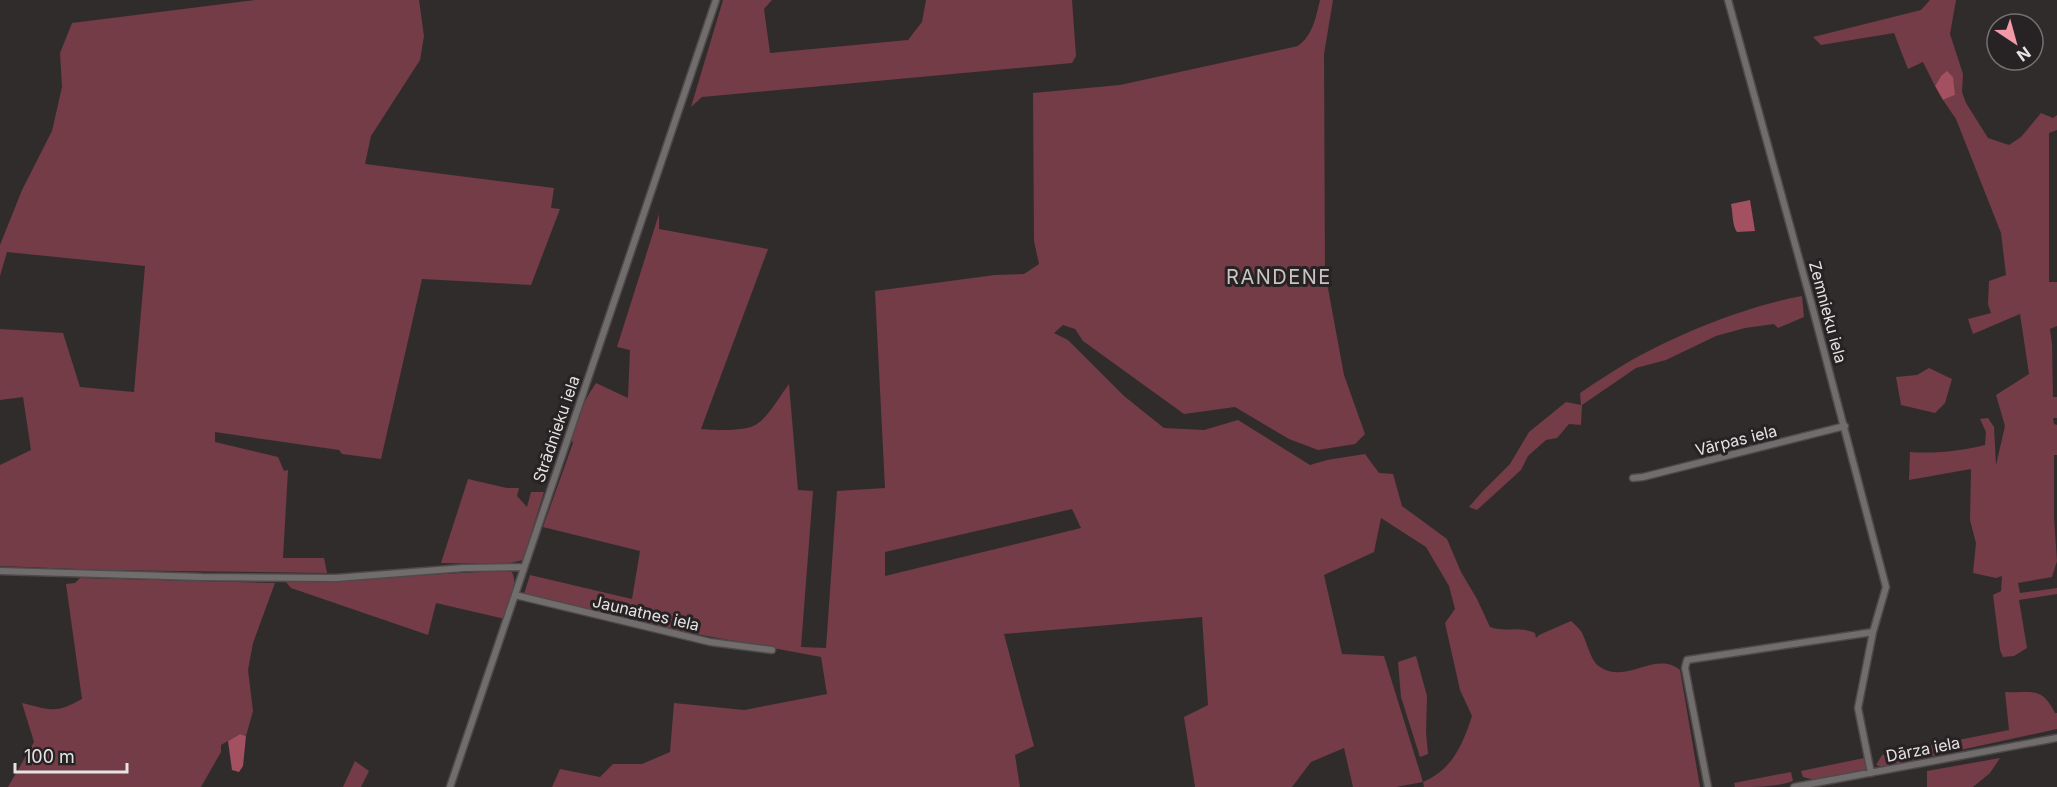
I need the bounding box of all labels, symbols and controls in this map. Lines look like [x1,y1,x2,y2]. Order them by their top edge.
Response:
north arrow [1985,12,2045,72]
text: N [2013,42,2035,66]
street label: Zemnieku iela [1805,259,1851,365]
district label: RANDENE [1226,265,1332,289]
street label: Strādnieku iela [528,373,584,485]
street label: Vārpas iela [1693,420,1779,460]
street label: Jaunatnes iela [591,591,701,635]
street label: Dārza iela [1884,732,1962,766]
scale bar [15,736,128,774]
text: 100 m [24,746,75,767]

